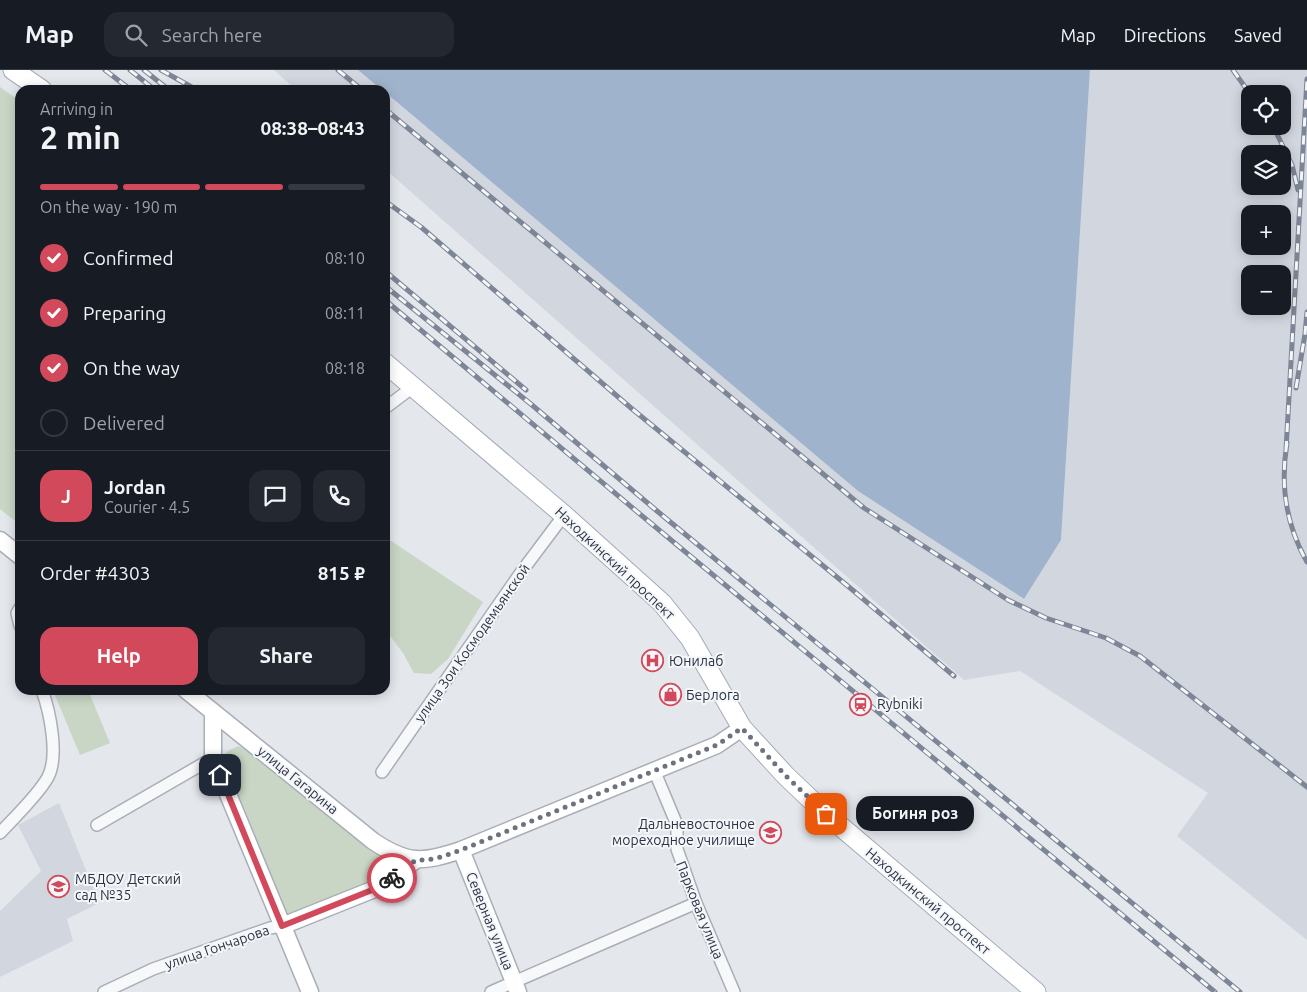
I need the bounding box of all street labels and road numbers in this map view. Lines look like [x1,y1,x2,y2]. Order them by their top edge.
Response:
street label: Находкинский проспект [552,503,678,623]
street label: улица Зои Космодемьянской [411,561,533,725]
street label: улица Гагарина [254,743,342,817]
street label: Находкинский проспект [863,844,993,958]
street label: Парковая улица [673,859,727,961]
street label: Северная улица [463,870,517,972]
street label: улица Гончарова [163,922,271,972]

